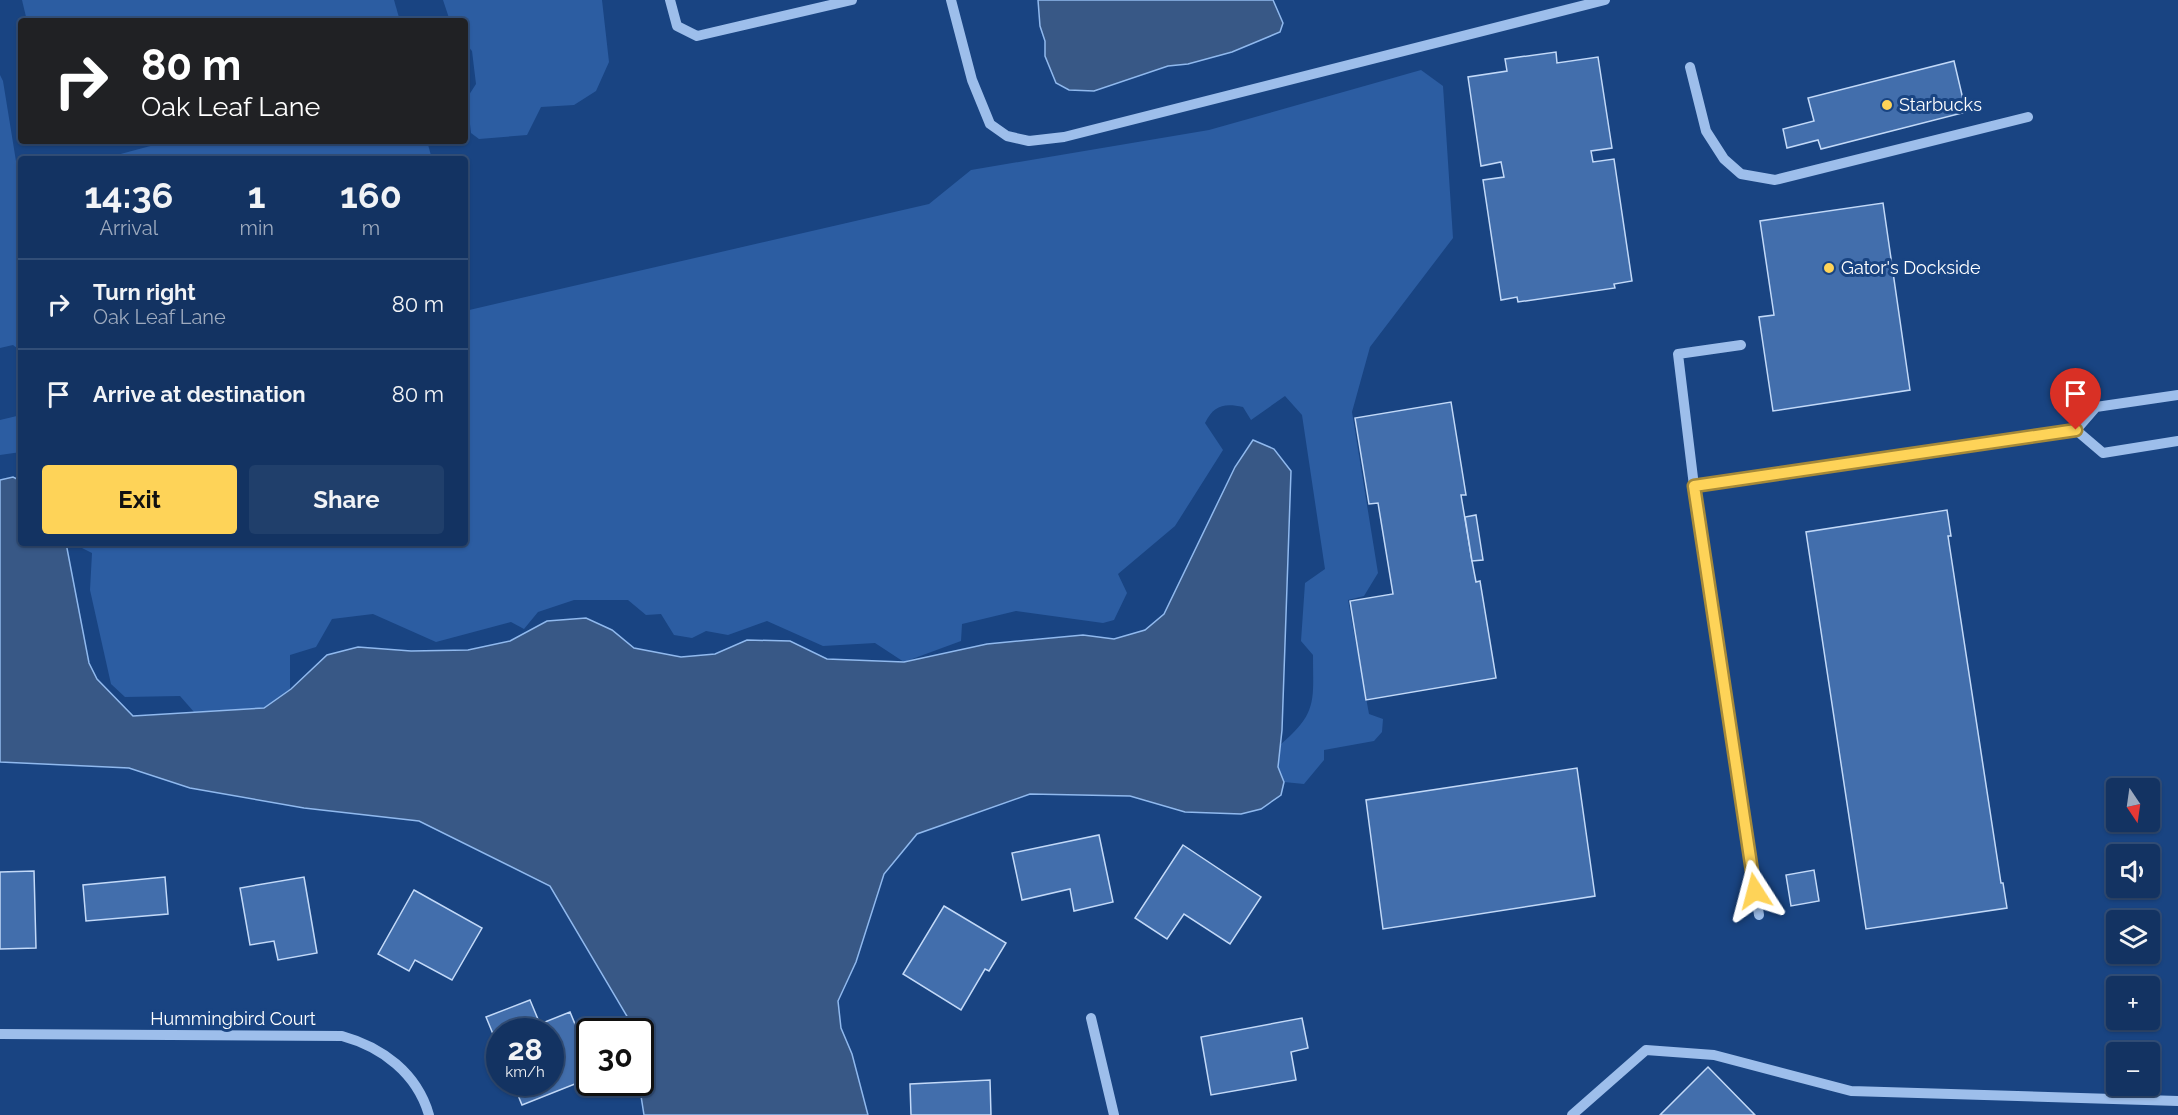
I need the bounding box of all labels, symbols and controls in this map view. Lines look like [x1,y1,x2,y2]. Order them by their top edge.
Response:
text: 80 m [141,41,241,90]
icon: right [42,42,120,120]
text: Oak Leaf Lane [141,91,320,122]
place label: Starbucks [1899,94,1982,115]
marker: Starbucks [1880,98,1894,112]
text: 14:36 [84,174,173,216]
text: 1 [248,174,266,216]
text: 160 [340,174,402,216]
text: Arrival [99,216,158,240]
text: min [240,216,274,240]
text: m [362,216,380,240]
place label: Gator's Dockside [1841,257,1981,278]
marker: Gator's Dockside [1822,261,1836,275]
text: Turn right [93,279,196,305]
icon: right [42,288,75,321]
text: 80 m [392,291,444,317]
text: Oak Leaf Lane [93,305,226,329]
pin [2050,368,2101,430]
icon: arrive [2059,377,2092,410]
icon: arrive [42,378,75,411]
text: Arrive at destination [93,381,306,407]
text: 80 m [392,381,444,407]
button: Exit [42,465,237,534]
button: Share [249,465,444,534]
north arrow [2106,778,2160,832]
map controls [2106,778,2160,1096]
button: sound [2106,844,2160,898]
position arrow [1723,859,1787,923]
button: layers [2106,910,2160,964]
button: + [2106,976,2160,1030]
street label: Hummingbird Court [150,1008,316,1029]
speed limit sign: 30 [576,1018,654,1096]
text: 28 [507,1032,543,1067]
button: − [2106,1042,2160,1096]
text: km/h [505,1063,545,1081]

